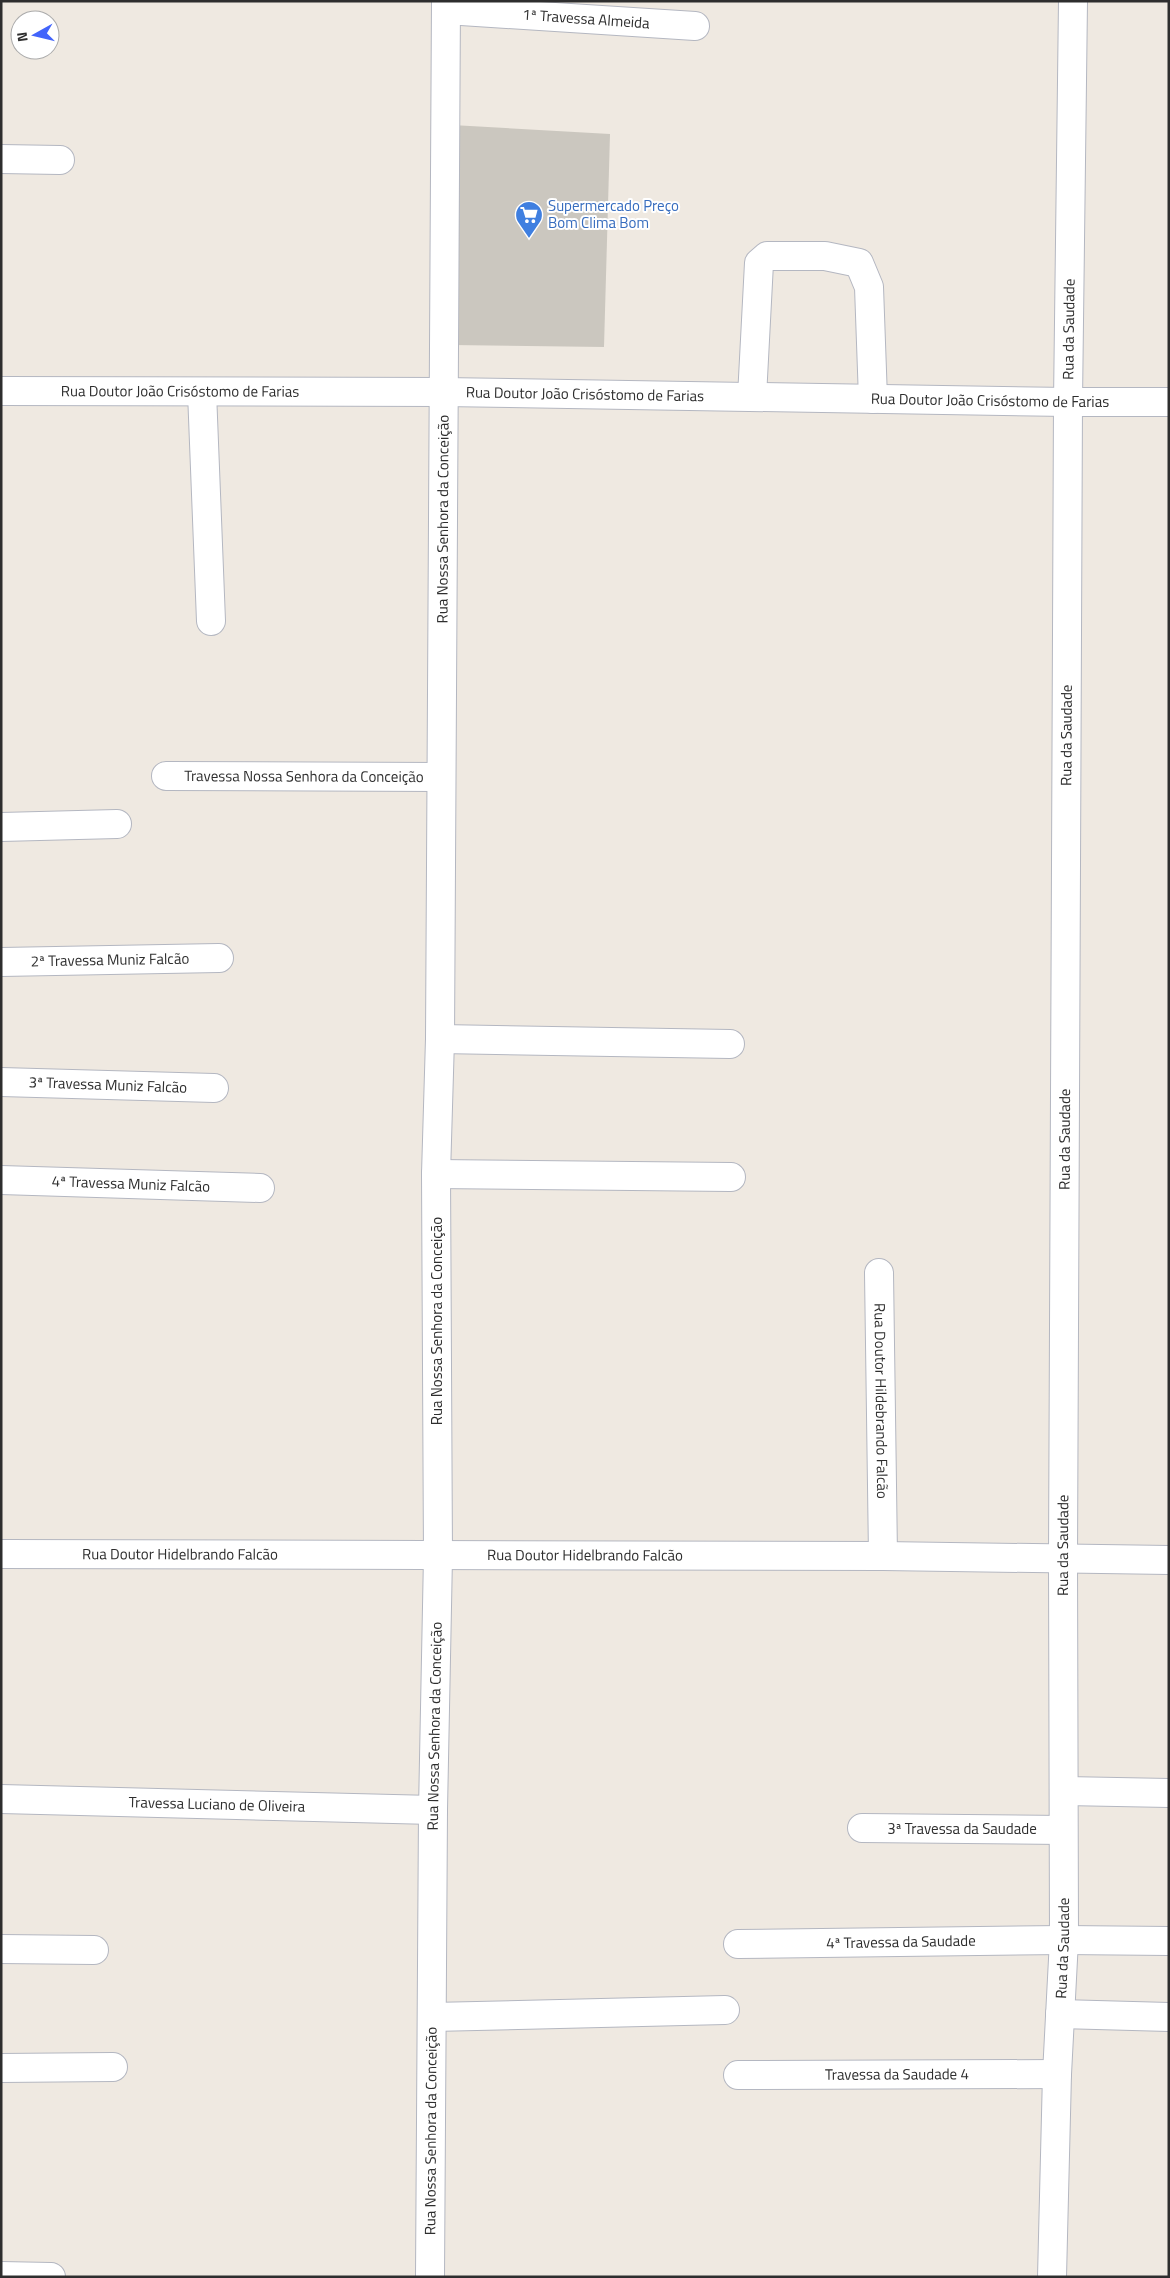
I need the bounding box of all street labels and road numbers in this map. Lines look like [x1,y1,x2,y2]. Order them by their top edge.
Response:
street label: 1ª Travessa Almeida [522,3,651,34]
street label: Rua da Saudade [1056,278,1081,380]
street label: Rua Doutor João Crisóstomo de Farias [61,379,299,403]
street label: Rua Doutor João Crisóstomo de Farias [466,380,704,407]
street label: Rua Doutor João Crisóstomo de Farias [871,387,1109,413]
street label: Rua Nossa Senhora da Conceição [430,415,455,624]
street label: Rua da Saudade [1054,685,1078,786]
street label: Travessa Nossa Senhora da Conceição [184,764,424,788]
street label: 2ª Travessa Muniz Falcão [31,947,190,972]
street label: 3ª Travessa Muniz Falcão [28,1070,188,1099]
street label: Rua da Saudade [1053,1089,1076,1190]
street label: 4ª Travessa Muniz Falcão [51,1169,211,1198]
street label: Rua Nossa Senhora da Conceição [425,1217,448,1425]
street label: Rua Doutor Hildebrando Falcão [868,1303,894,1499]
street label: Rua da Saudade [1051,1495,1074,1596]
street label: Rua Doutor Hidelbrando Falcão [82,1542,278,1566]
street label: Rua Doutor Hidelbrando Falcão [487,1543,683,1567]
street label: Rua Nossa Senhora da Conceição [421,1621,448,1830]
street label: Travessa Luciano de Oliveira [128,1790,306,1818]
street label: 3ª Travessa da Saudade [887,1817,1037,1840]
street label: Rua da Saudade [1049,1898,1075,1999]
street label: 4ª Travessa da Saudade [826,1929,976,1954]
street label: Rua Nossa Senhora da Conceição [418,2027,443,2235]
street label: Travessa da Saudade 4 [825,2062,969,2086]

